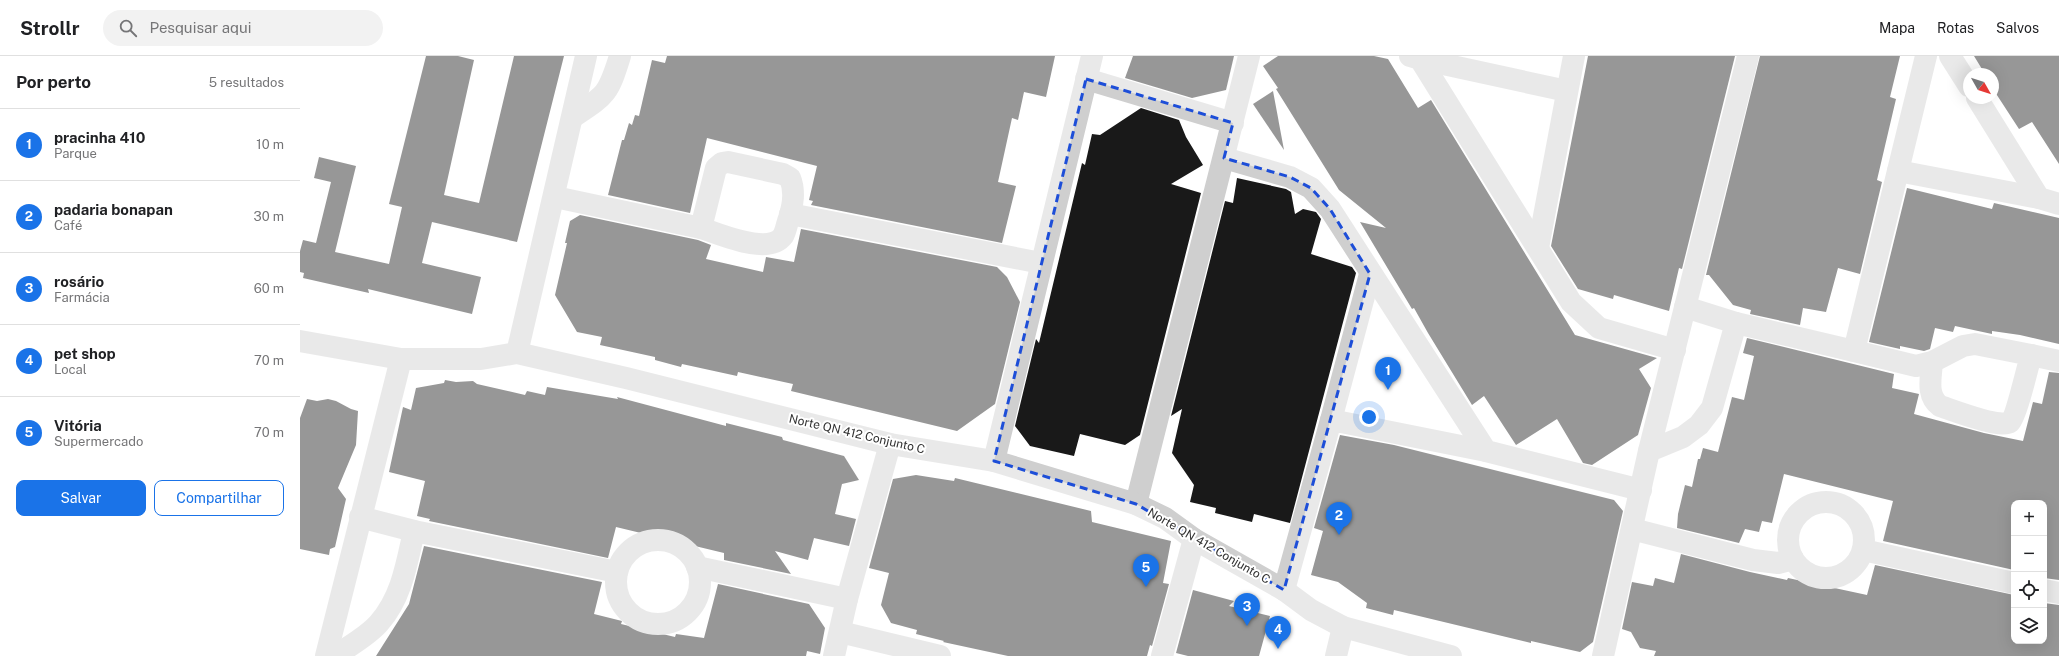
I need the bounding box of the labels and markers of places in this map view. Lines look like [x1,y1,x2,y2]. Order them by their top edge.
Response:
pin: 1 [1375,357,1401,390]
pin: 2 [1326,502,1352,535]
pin: 5 [1133,554,1159,587]
pin: 3 [1234,593,1260,626]
pin: 4 [1265,616,1291,649]

